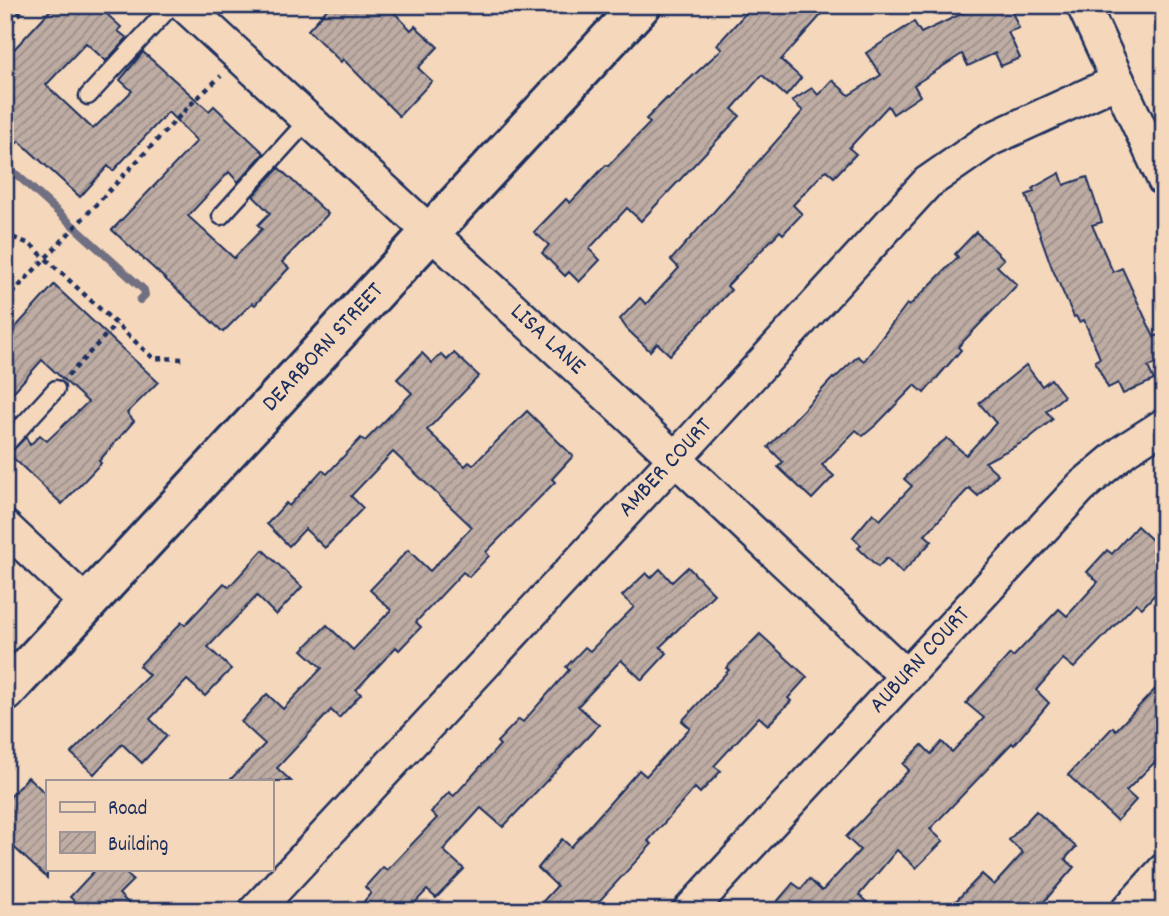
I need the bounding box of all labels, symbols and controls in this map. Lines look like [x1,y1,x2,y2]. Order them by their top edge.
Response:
street label: DEARBORN STREET [255,275,393,420]
street label: LISA LANE [502,296,592,384]
street label: AMBER COURT [611,411,721,526]
street label: AUBURN COURT [862,599,979,722]
legend [46,780,273,870]
text: Road [108,795,147,825]
text: Building [108,831,168,861]

